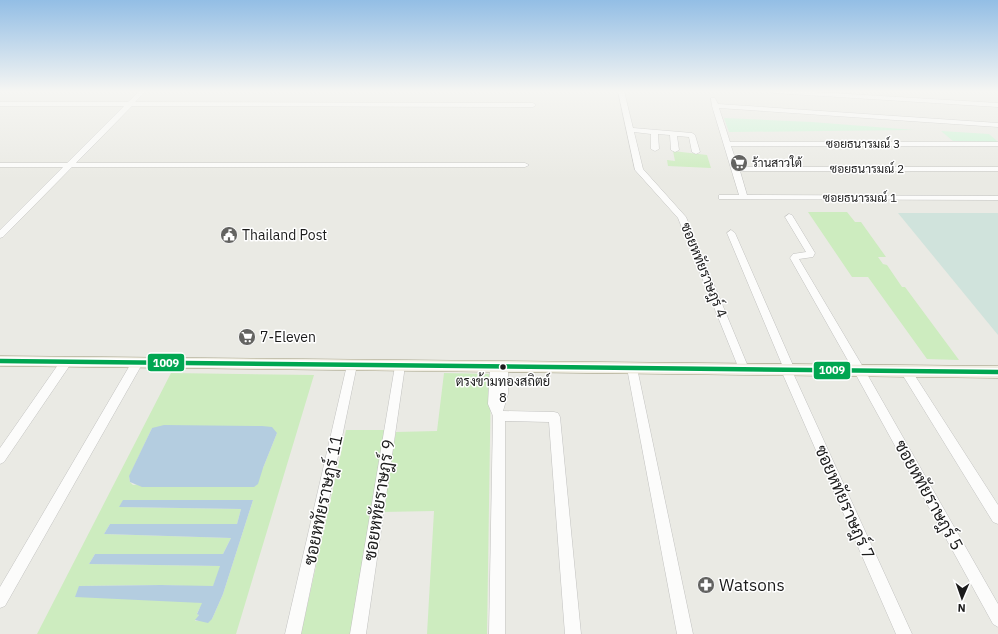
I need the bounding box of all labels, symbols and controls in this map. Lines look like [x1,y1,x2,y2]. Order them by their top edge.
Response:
street label: ซอยธนารมณ์ 3 [826,136,900,151]
supermarket icon: ร้านสาวใต้ [729,153,749,173]
place label: ร้านสาวใต้ [752,155,803,170]
street label: ซอยธนารมณ์ 2 [830,161,904,176]
street label: ซอยธนารมณ์ 1 [823,190,897,205]
street label: ซอยหทัยราษฎร์ 4 [677,220,731,320]
public building icon: Thailand Post [219,225,239,245]
place label: Thailand Post [242,226,327,244]
supermarket icon: 7-Eleven [237,327,257,347]
place label: 7-Eleven [260,328,316,346]
line badge: 1009 [147,353,185,372]
text: 1009 [153,356,180,370]
line badge: 1009 [813,361,851,380]
marker: ตรงข้ามทองสถิตย์ 8 [498,362,508,372]
text: 1009 [819,363,846,377]
place label: ตรงข้ามทองสถิตย์ 8 [456,372,550,406]
street label: ซอยหทัยราษฎร์ 11 [297,433,348,567]
street label: ซอยหทัยราษฎร์ 5 [890,436,969,554]
street label: ซอยหทัยราษฎร์ 9 [358,438,399,562]
street label: ซอยหทัยราษฎร์ 7 [810,441,881,563]
place label: Watsons [719,574,785,596]
pharmacy icon: Watsons [696,575,716,595]
north arrow [942,578,982,618]
text: N [957,601,966,615]

